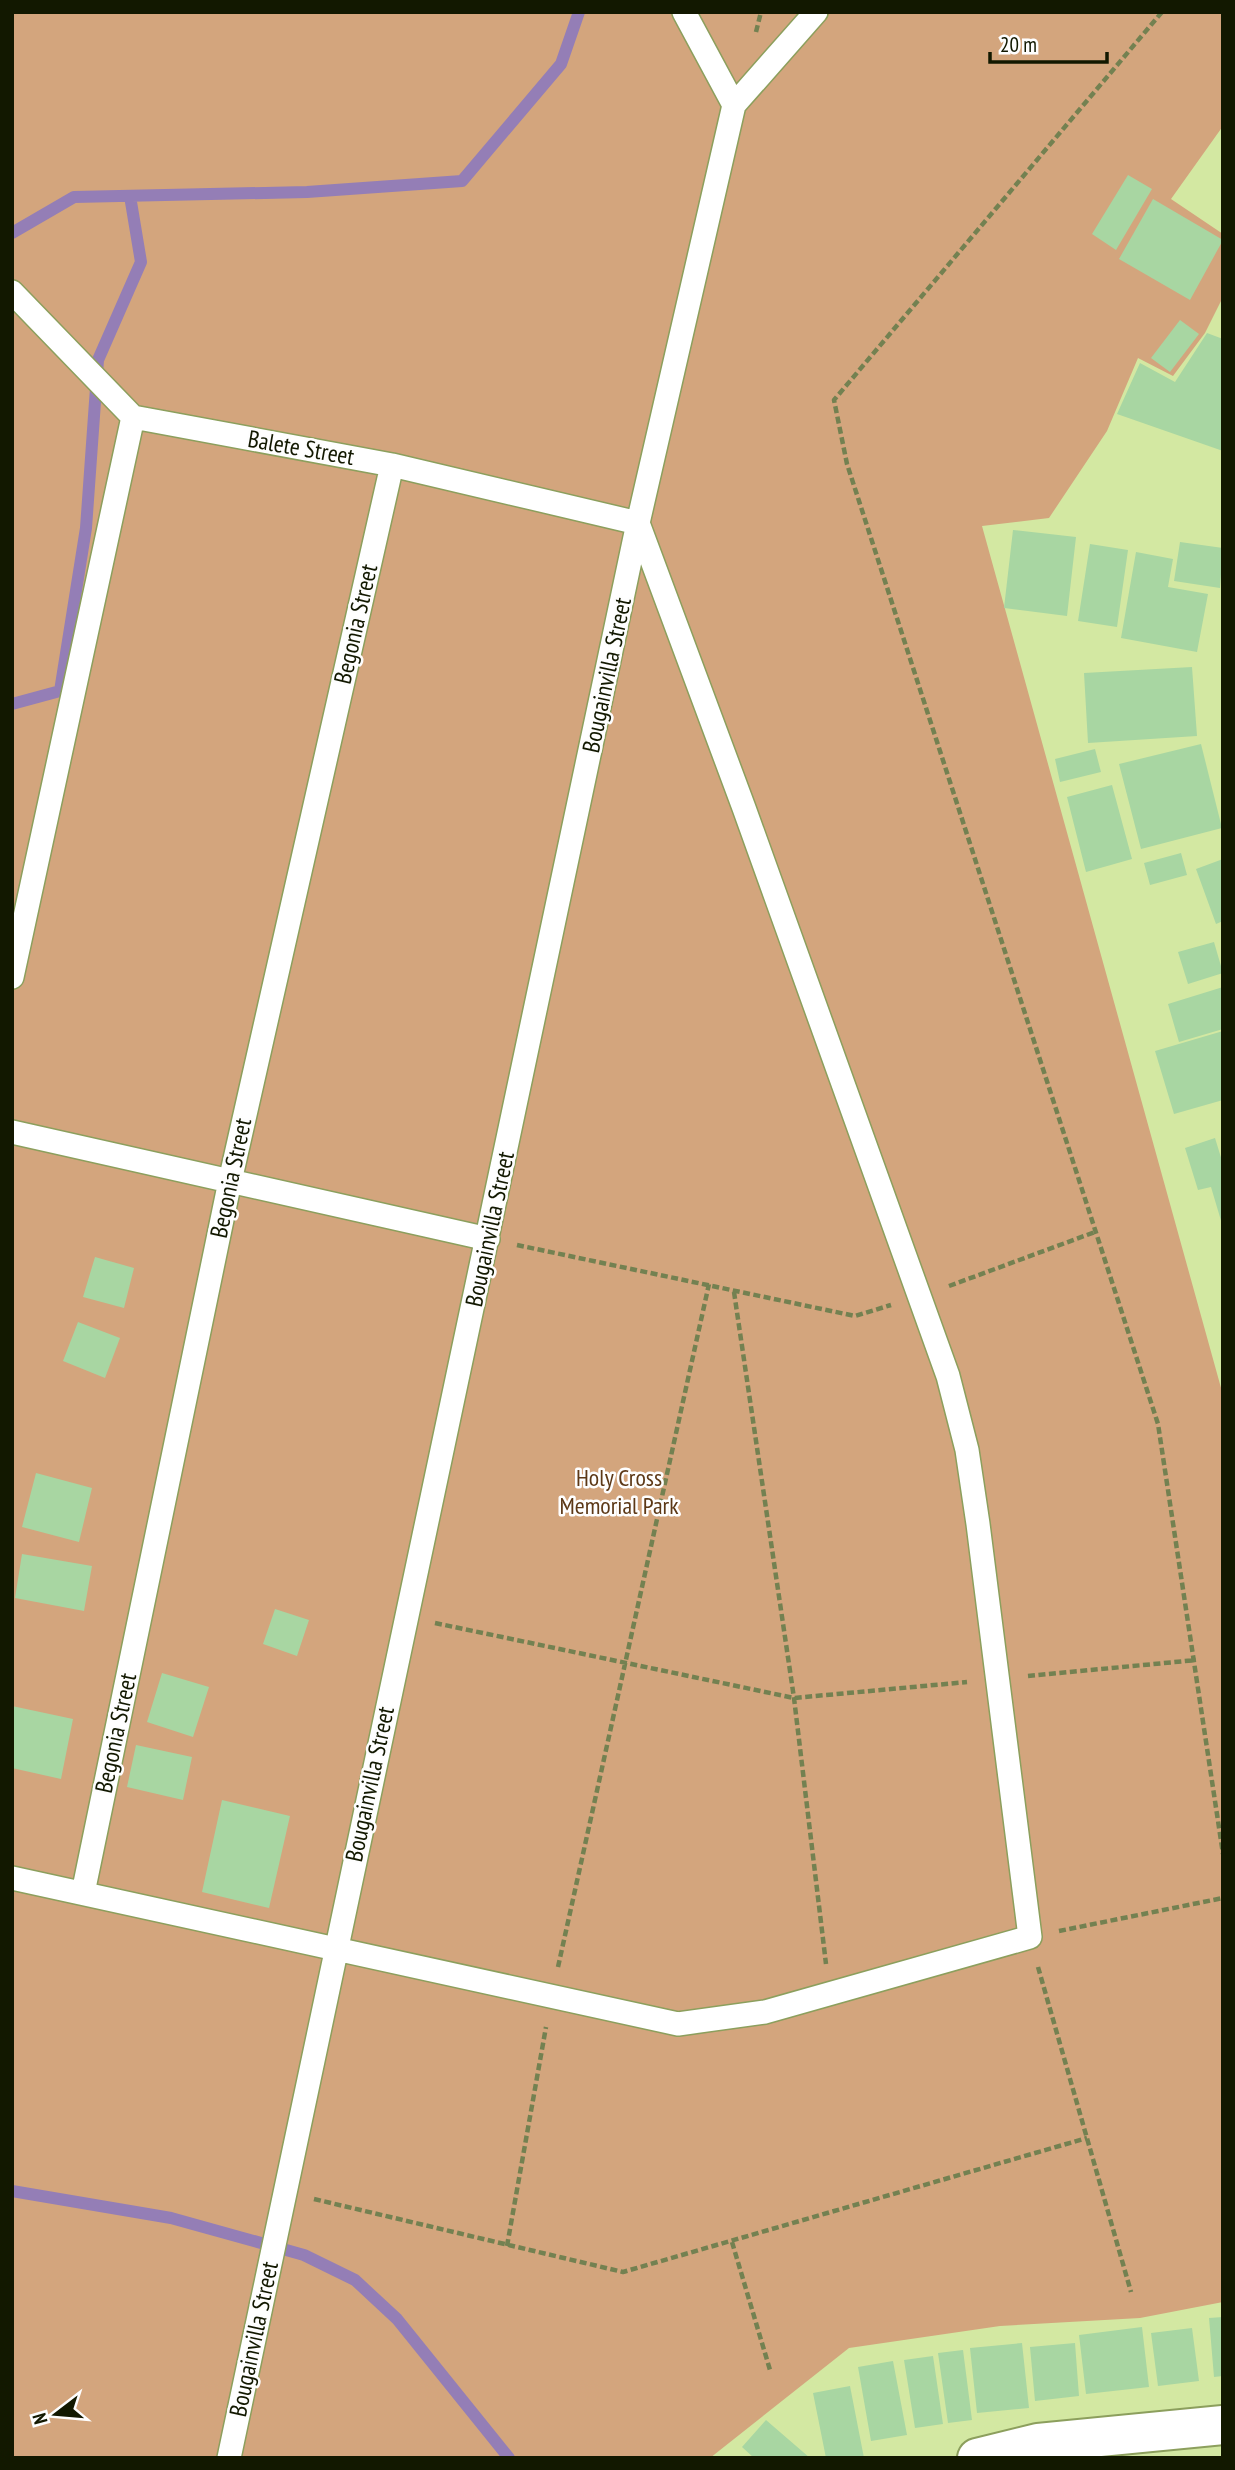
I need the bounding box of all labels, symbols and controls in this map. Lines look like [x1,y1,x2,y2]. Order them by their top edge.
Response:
scale bar [990,21,1107,65]
text: 20 m [1000,31,1037,58]
street label: Balete Street [245,423,357,472]
street label: Begonia Street [327,561,384,687]
street label: Bougainvilla Street [575,594,638,755]
street label: Begonia Street [203,1115,258,1241]
street label: Bougainvilla Street [458,1148,521,1309]
park label: Holy Cross Memorial Park [560,1462,679,1521]
street label: Begonia Street [88,1670,143,1796]
street label: Bougainvilla Street [338,1703,401,1864]
street label: Bougainvilla Street [222,2258,285,2419]
north arrow [21,2379,91,2449]
text: N [27,2410,53,2427]

